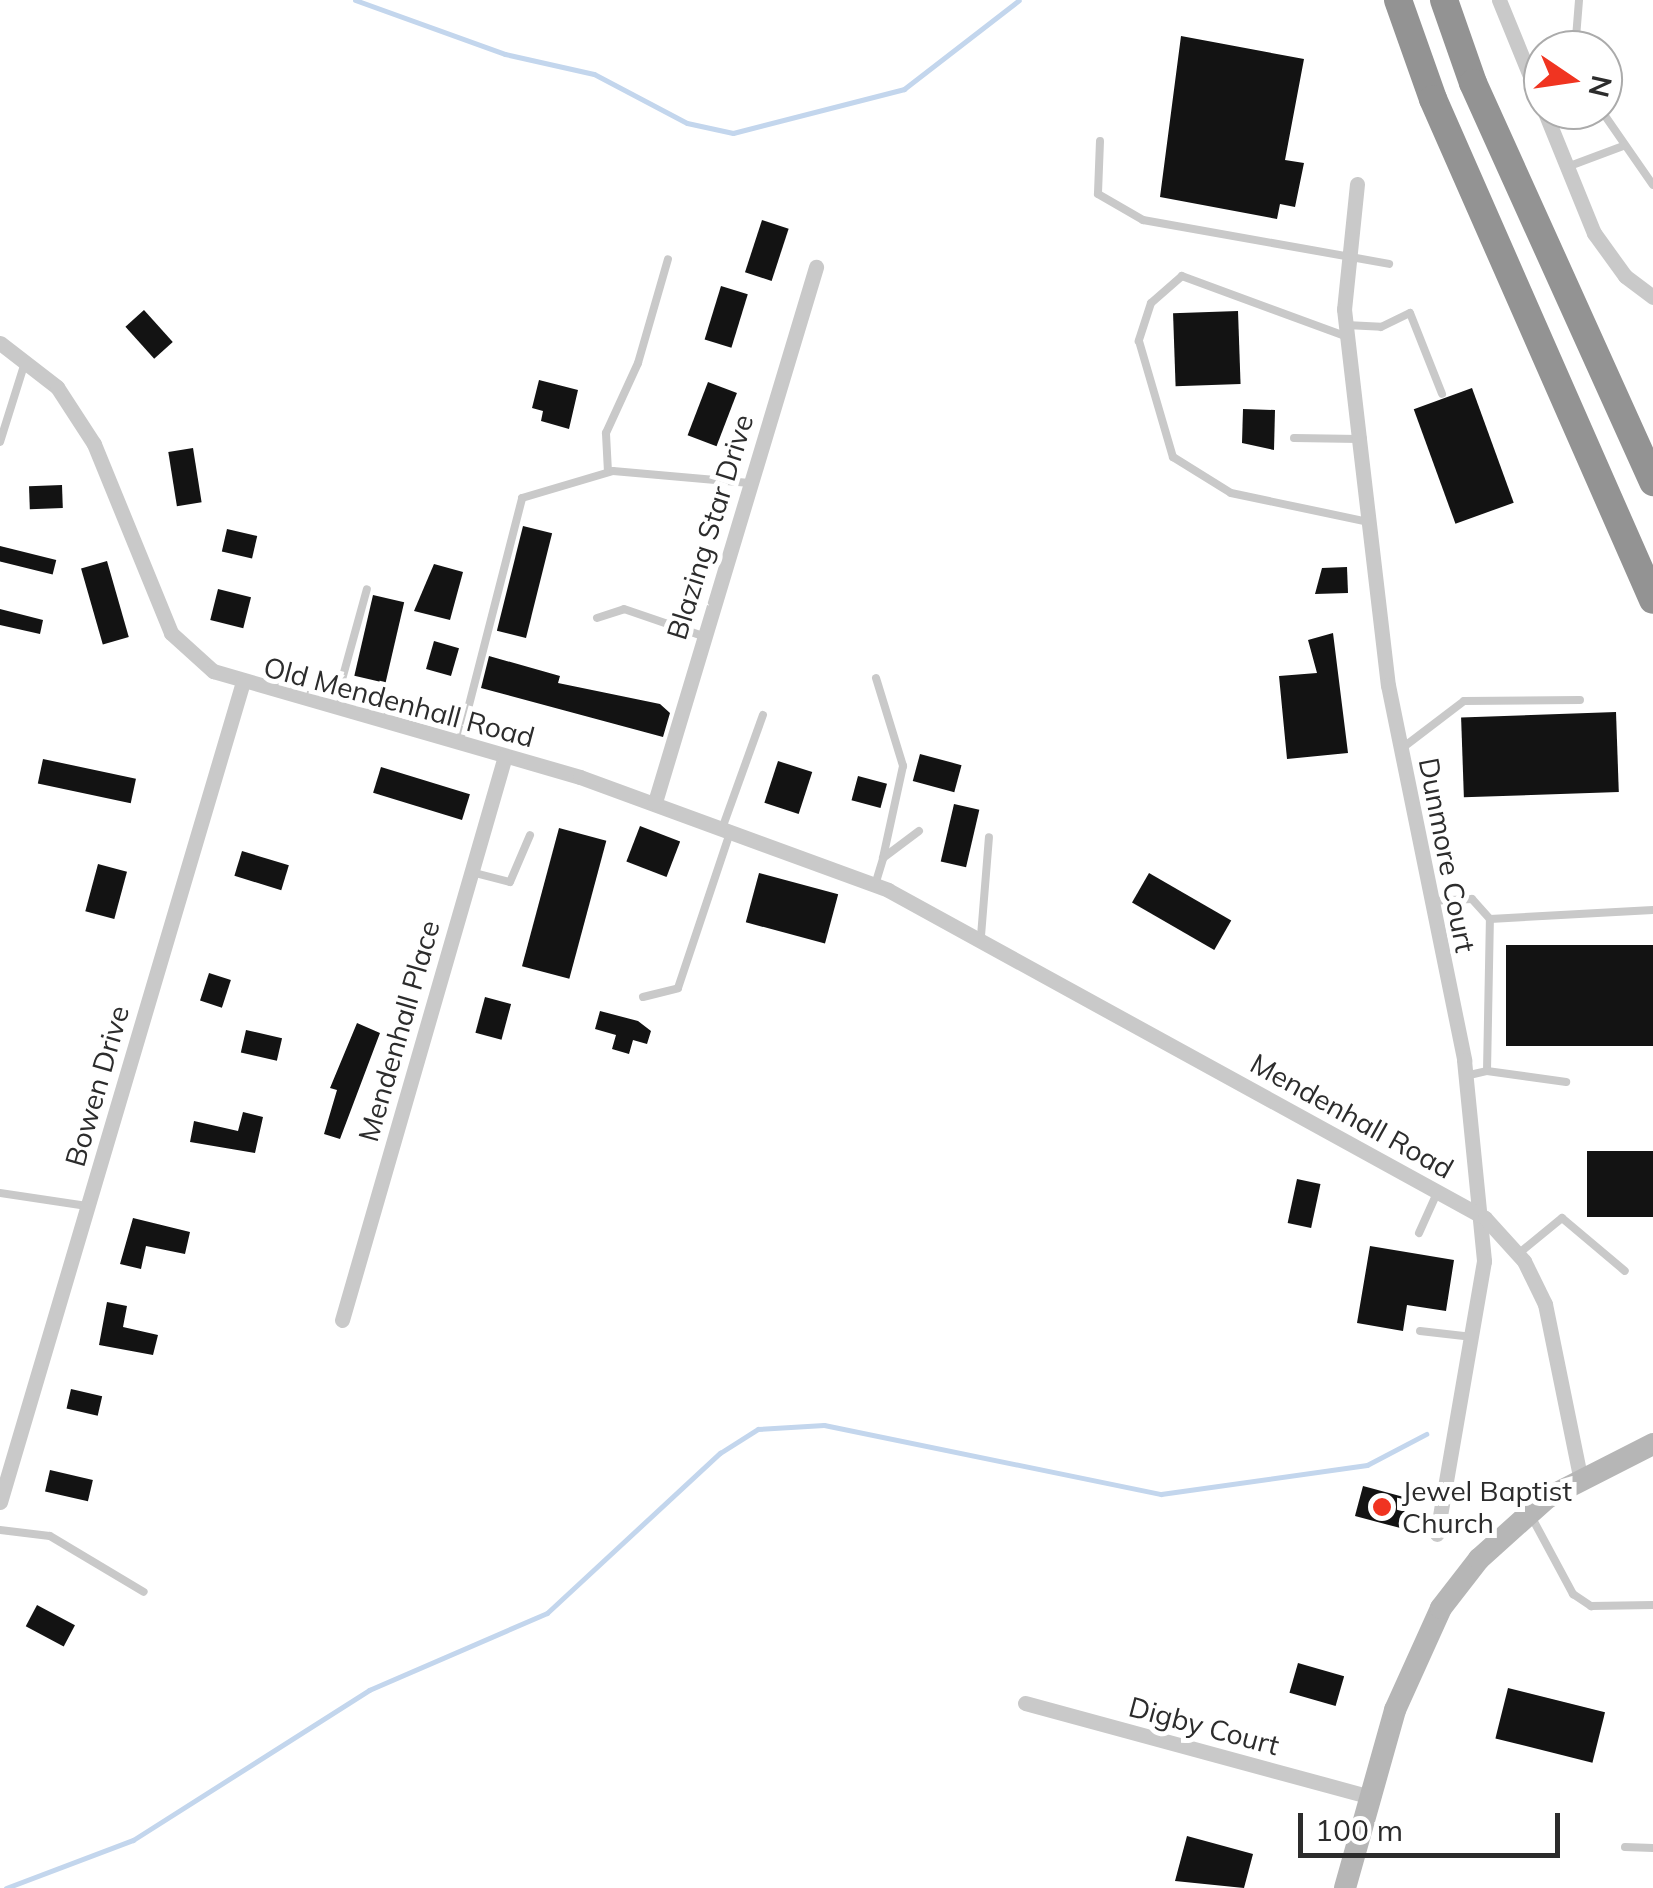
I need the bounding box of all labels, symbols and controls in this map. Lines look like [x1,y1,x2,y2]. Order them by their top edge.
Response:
north arrow [1523,30,1623,130]
text: N [1581,72,1620,101]
street label: Blazing Star Drive [660,410,760,644]
street label: Old Mendenhall Road [260,650,538,754]
street label: Dunmore Court [1412,755,1482,955]
street label: Mendenhall Place [351,917,447,1145]
street label: Bowen Drive [58,1002,136,1170]
street label: Mendenhall Road [1245,1046,1459,1186]
place label: Jewel Baptist Church [1402,1474,1572,1540]
marker: Jewel Baptist Church [1371,1496,1393,1518]
street label: Digby Court [1125,1690,1283,1762]
scale bar [1303,1793,1566,1855]
text: 100 m [1315,1811,1403,1849]

